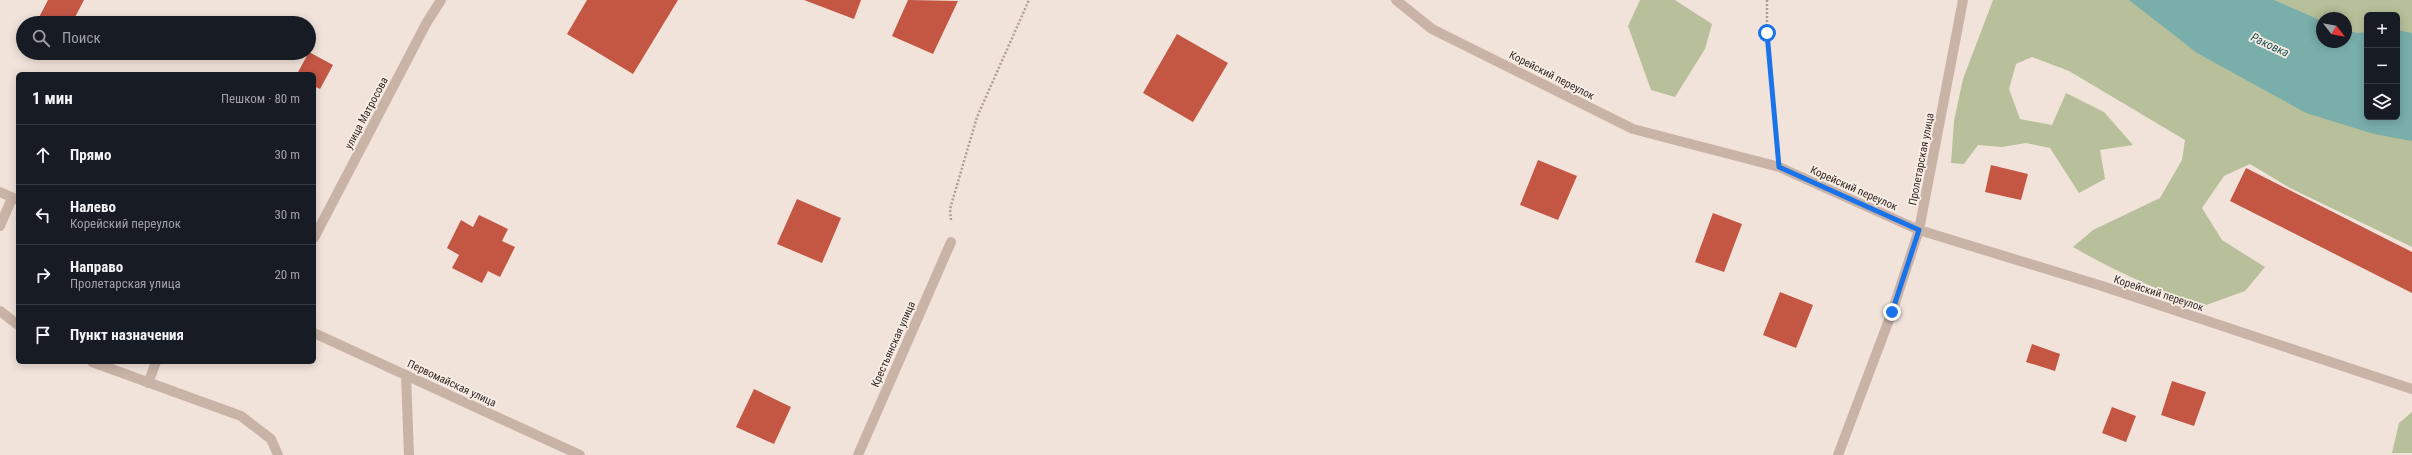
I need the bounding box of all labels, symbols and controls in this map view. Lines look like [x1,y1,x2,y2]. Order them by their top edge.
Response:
north arrow [2316,12,2352,48]
map controls [2364,12,2400,120]
button: + [2364,12,2400,48]
search box [16,16,316,60]
route start [1758,24,1776,42]
icon: search [30,27,52,49]
text: Поиск [62,29,101,47]
water label: Раковка [2249,30,2291,60]
street label: Корейский переулок [1507,48,1597,103]
button: − [2364,48,2400,84]
street label: улица Матросова [342,75,391,151]
button: layers [2364,84,2400,120]
text: 1 мин [32,88,73,108]
text: Пешком · 80 m [221,91,300,106]
street label: Пролетарская улица [1906,112,1937,206]
icon: ahead [32,144,54,166]
text: Прямо [70,146,111,164]
text: 30 m [274,147,300,162]
street label: Корейский переулок [1808,163,1900,214]
text: Налево [70,198,116,216]
icon: left [32,204,54,226]
text: 30 m [274,207,300,222]
text: Корейский переулок [70,216,181,231]
text: Направо [70,258,123,276]
icon: right [32,264,54,286]
text: 20 m [274,267,300,282]
street label: Корейский переулок [2112,273,2206,314]
text: Пролетарская улица [70,276,181,291]
street label: Крестьянская улица [869,299,918,389]
route end [1883,303,1901,321]
icon: arrive [32,324,54,346]
text: Пункт назначения [70,326,184,344]
street label: Первомайская улица [405,357,498,410]

